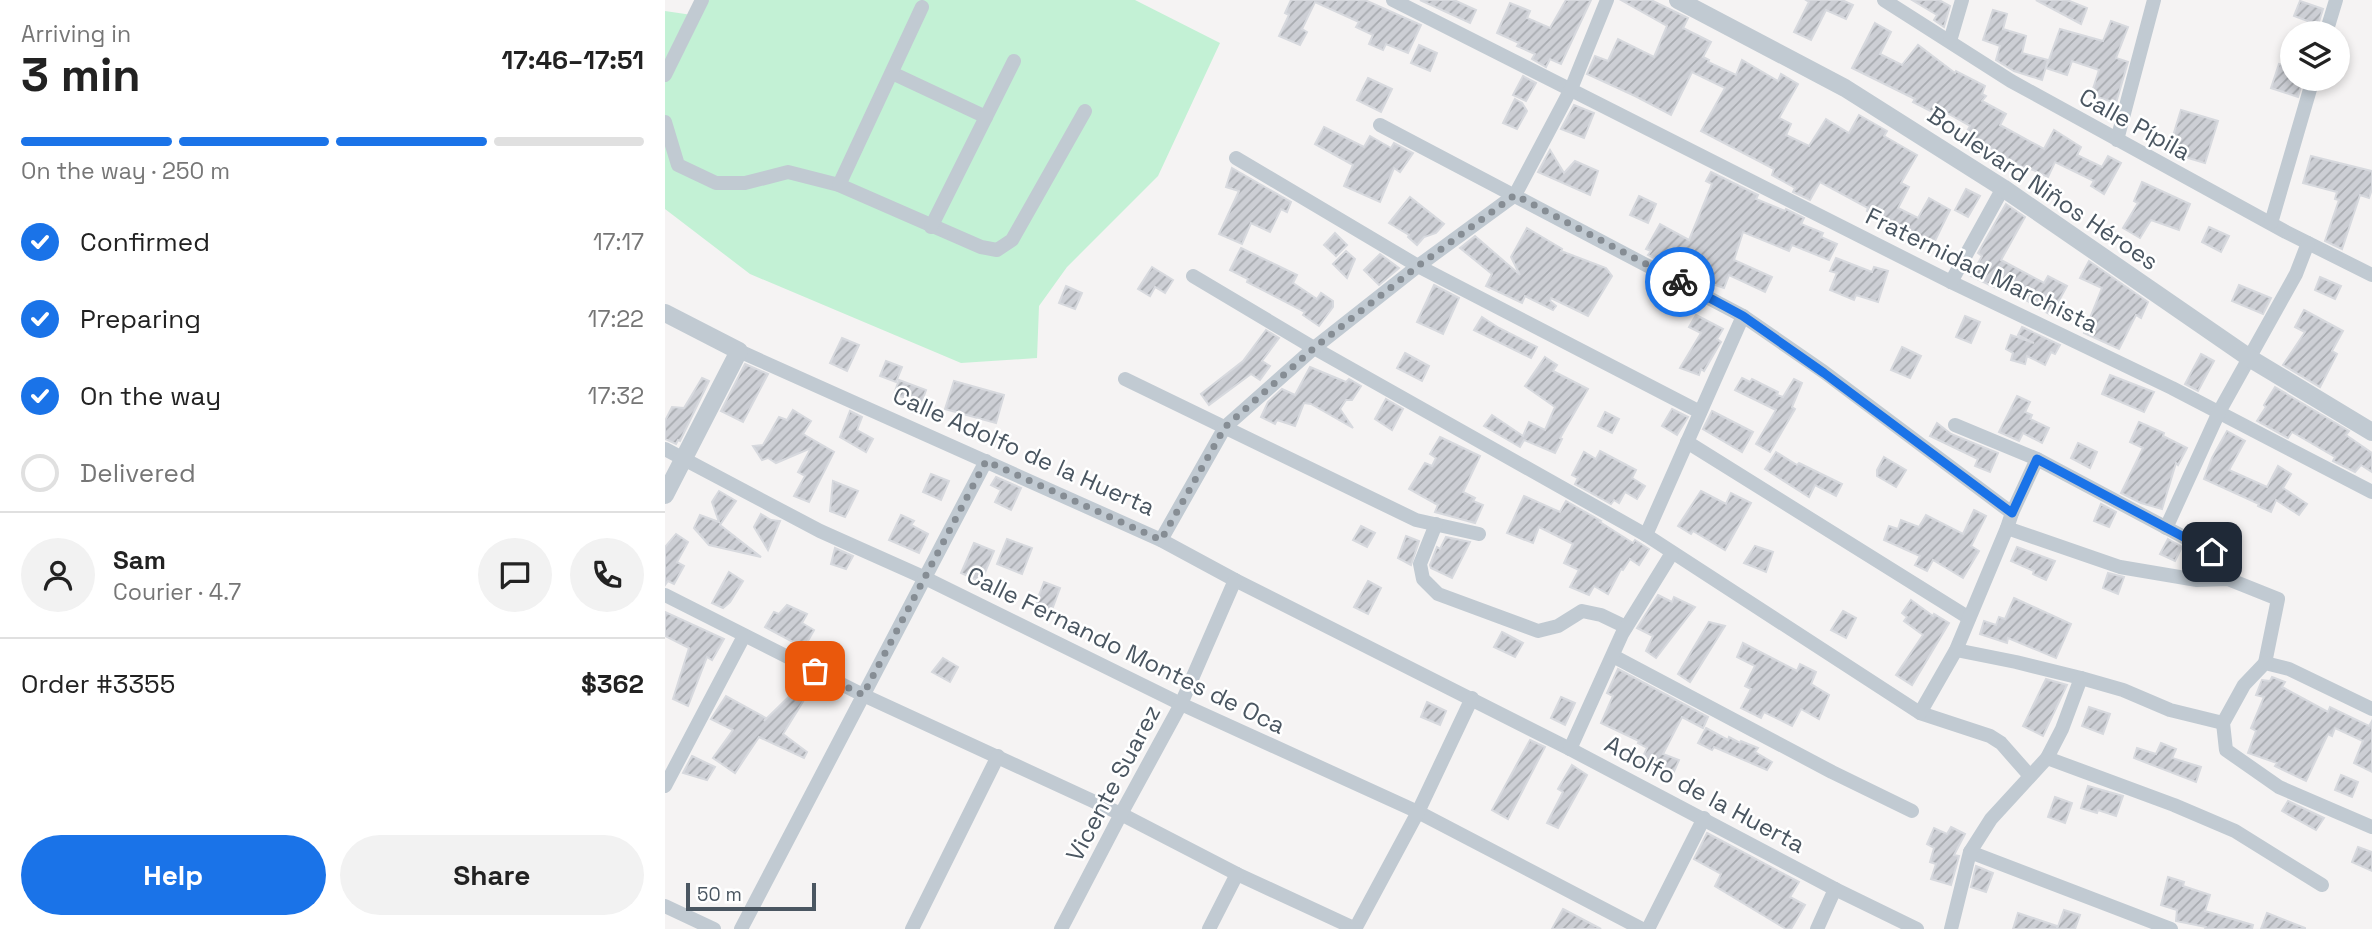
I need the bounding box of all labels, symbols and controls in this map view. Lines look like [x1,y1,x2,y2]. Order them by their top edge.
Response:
text: Arriving in [21,19,131,49]
map controls [2280,21,2350,91]
button: layers [2280,21,2350,91]
text: 17:46–17:51 [502,43,644,77]
text: 3 min [21,46,141,104]
street label: Calle Pípila [2074,81,2196,167]
street label: Boulevard Niños Héroes [1922,99,2164,277]
text: On the way · 250 m [21,156,230,186]
street label: Fraternidad Marchista [1861,200,2104,340]
icon: check [21,223,59,261]
text: Confirmed [80,225,210,259]
text: 17:17 [593,227,644,257]
courier [1645,247,1715,317]
icon: bike [1661,263,1699,301]
icon: check [21,300,59,338]
text: Preparing [80,302,201,336]
text: 17:22 [588,304,644,334]
icon: check [21,377,59,415]
text: On the way [80,379,221,413]
street label: Calle Adolfo de la Huerta [888,379,1160,523]
text: 17:32 [588,381,644,411]
text: Delivered [80,456,196,490]
pin [2182,522,2242,582]
icon: home [2193,533,2231,571]
button: person [21,538,95,612]
button: chat [478,538,552,612]
button: phone [570,538,644,612]
text: Sam [113,543,166,577]
street label: Calle Fernando Montes de Oca [962,559,1291,741]
text: Courier · 4.7 [113,577,241,607]
pin [785,641,845,701]
icon: bag [796,652,834,690]
text: Order #3355 [21,667,175,701]
text: $362 [581,667,644,701]
street label: Vicente Suarez [1059,699,1167,867]
street label: Adolfo de la Huerta [1600,728,1811,860]
button: Help [21,835,326,915]
button: Share [340,835,644,915]
scale bar [686,880,815,912]
text: 50 m [697,882,742,907]

